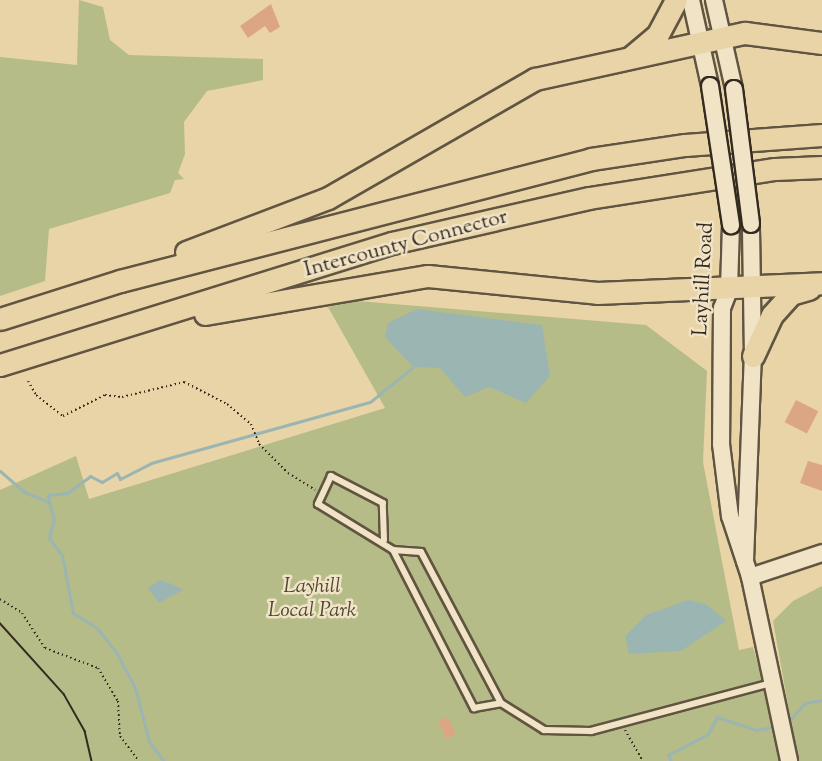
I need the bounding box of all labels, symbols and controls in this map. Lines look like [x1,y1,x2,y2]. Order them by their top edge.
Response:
street label: Intercounty Connector [302,205,510,283]
street label: Layhill Road [688,221,720,337]
park label: Layhill Local Park [268,574,356,624]

